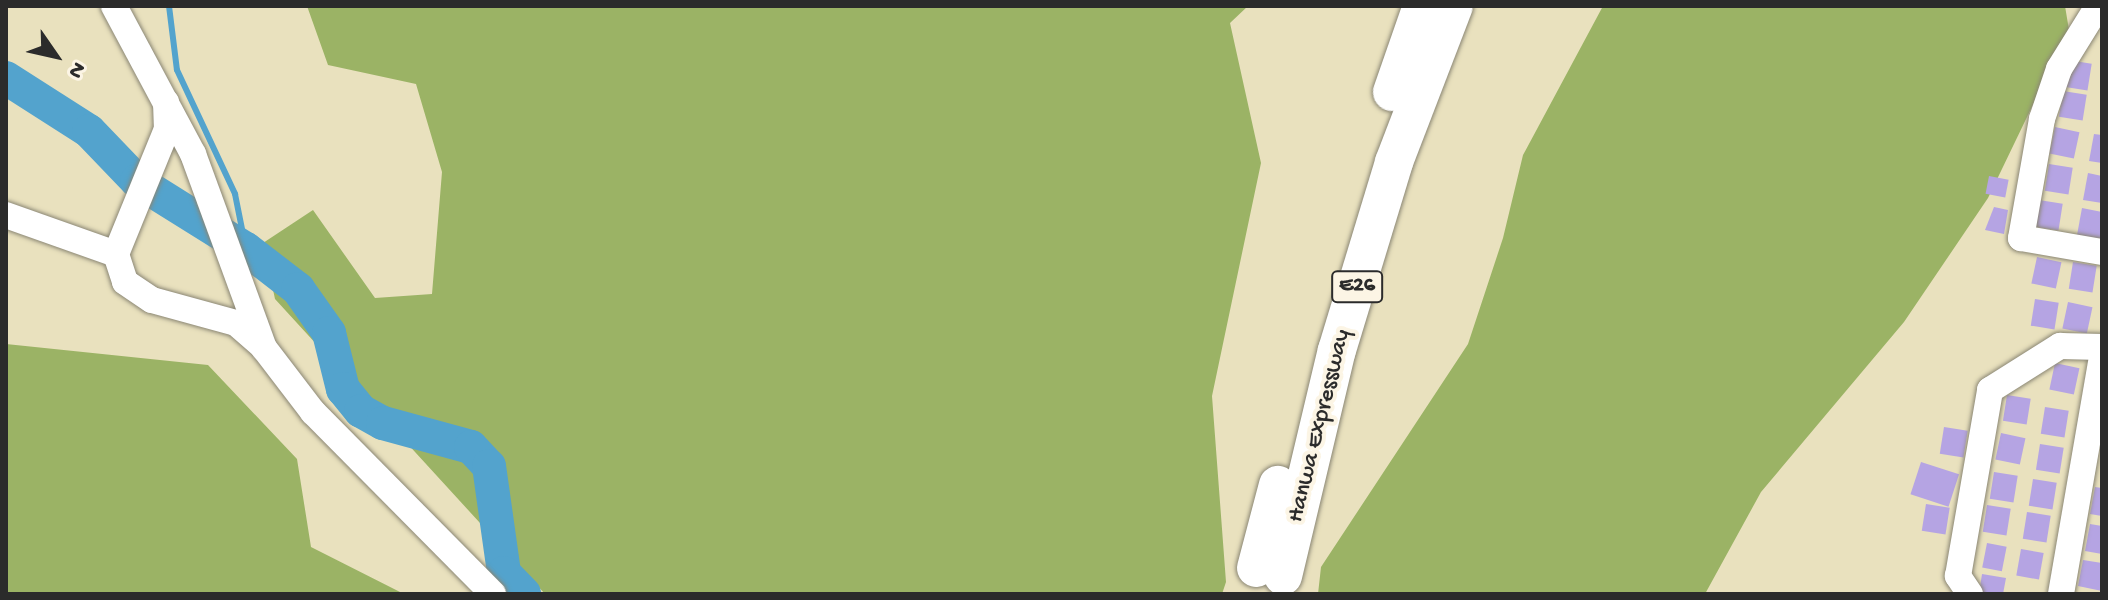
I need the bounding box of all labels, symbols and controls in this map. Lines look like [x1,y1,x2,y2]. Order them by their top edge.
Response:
north arrow [16,16,96,96]
text: N [61,56,91,83]
road number: E26 [1331,269,1383,305]
street label: Hanwa Expressway [1282,327,1358,525]

